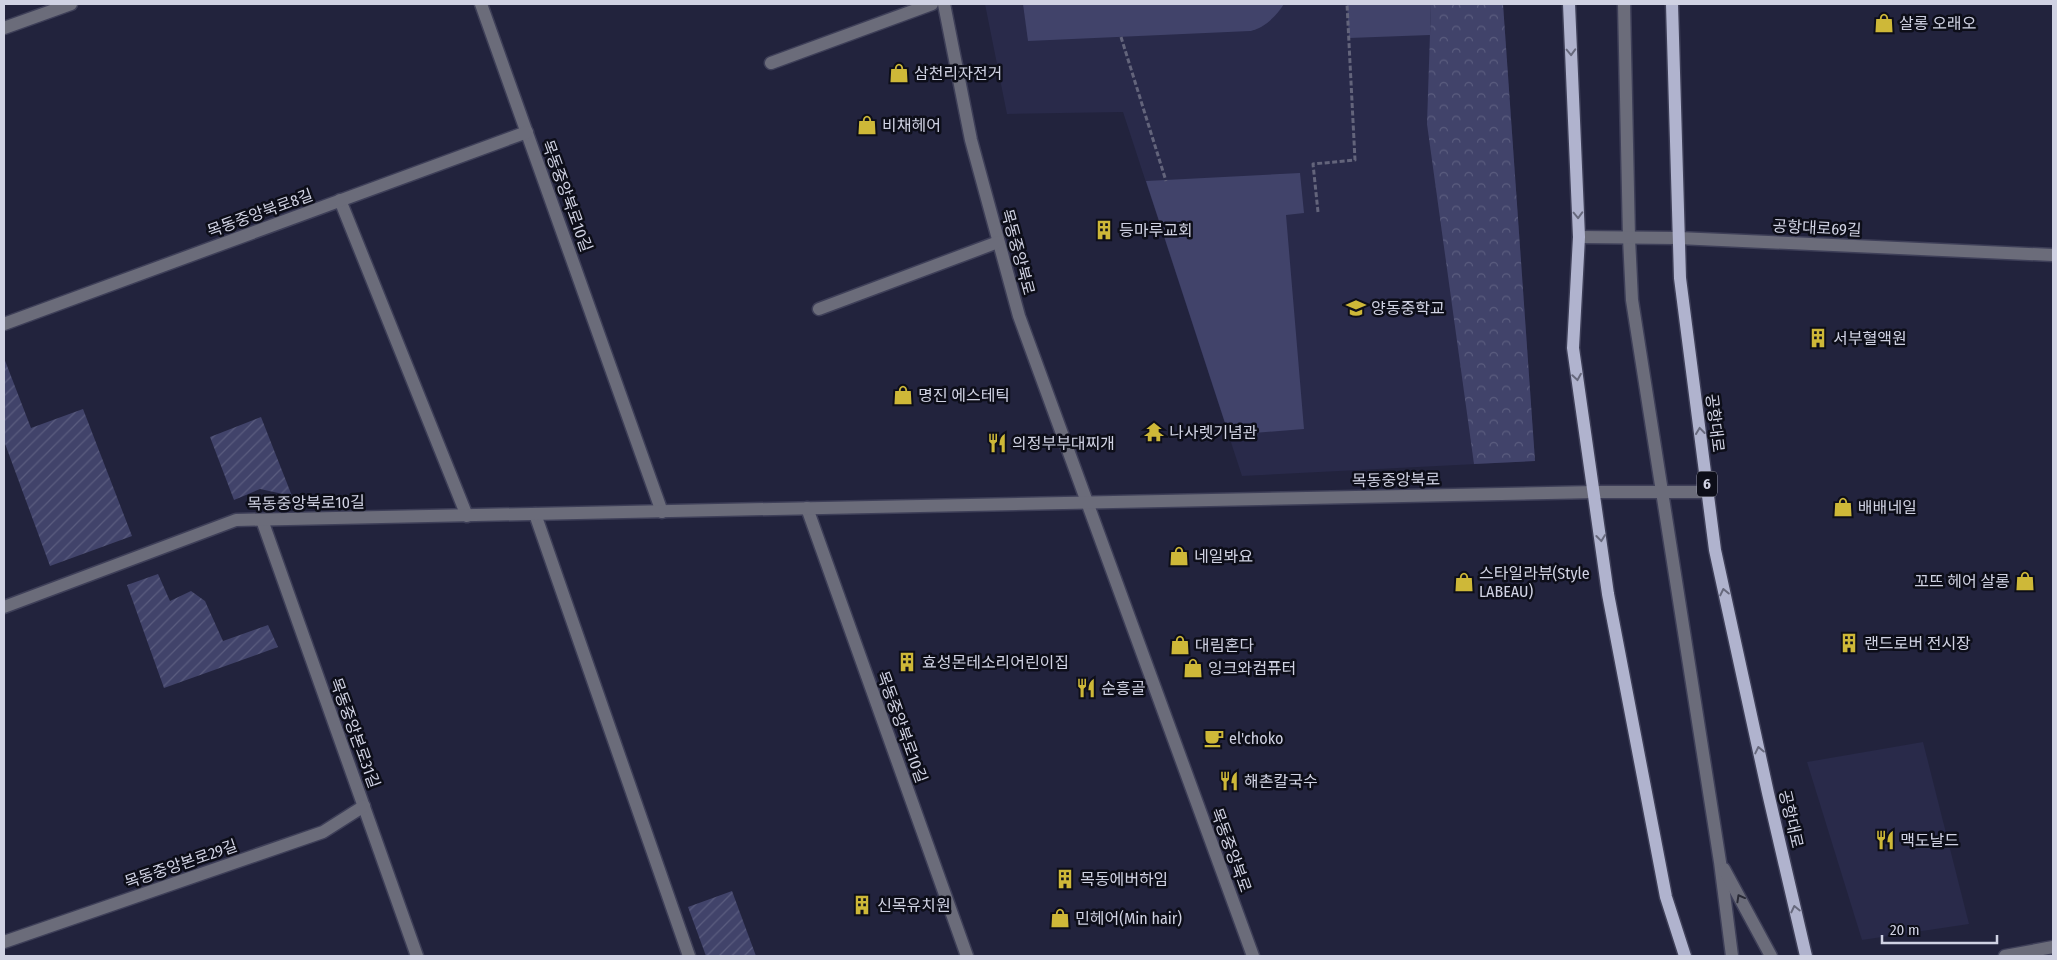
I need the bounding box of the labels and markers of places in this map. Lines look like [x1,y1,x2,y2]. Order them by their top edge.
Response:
shop icon: 살롱 오래오 [1873,12,1895,34]
place label: 살롱 오래오 [1899,14,1976,33]
shop icon: 삼천리자전거 [888,62,910,84]
place label: 삼천리자전거 [914,64,1002,83]
shop icon: 비채헤어 [856,114,878,136]
place label: 비채헤어 [882,116,941,135]
building icon: 등마루교회 [1093,219,1115,241]
place label: 등마루교회 [1119,221,1193,240]
school or university icon: 양동중학교 [1345,297,1367,319]
place label: 양동중학교 [1371,299,1445,318]
building icon: 서부혈액원 [1807,327,1829,349]
place label: 서부혈액원 [1833,329,1907,348]
shop icon: 명진 에스테틱 [892,384,914,406]
place label: 명진 에스테틱 [918,386,1010,405]
temple icon: 나사렛기념관 [1143,421,1165,443]
place label: 나사렛기념관 [1169,423,1258,442]
restaurant icon: 의정부부대찌개 [986,432,1008,454]
place label: 의정부부대찌개 [1012,434,1115,453]
shop icon: 배배네일 [1832,496,1854,518]
place label: 배배네일 [1858,498,1917,517]
shop icon: 네일봐요 [1168,545,1190,567]
place label: 네일봐요 [1194,547,1253,566]
place label: 스타일라뷰(Style LABEAU) [1479,564,1590,601]
shop icon: 꼬뜨 헤어 살롱 [2014,570,2036,592]
shop icon: 스타일라뷰(Style LABEAU) [1453,571,1475,593]
place label: 꼬뜨 헤어 살롱 [1914,572,2010,591]
building icon: 랜드로버 전시장 [1838,632,1860,654]
shop icon: 대림혼다 [1169,634,1191,656]
place label: 랜드로버 전시장 [1864,634,1971,653]
place label: 대림혼다 [1195,636,1254,655]
building icon: 효성몬테소리어린이집 [896,651,918,673]
place label: 효성몬테소리어린이집 [922,653,1069,672]
shop icon: 잉크와컴퓨터 [1182,657,1204,679]
place label: 잉크와컴퓨터 [1208,659,1296,678]
restaurant icon: 순흥골 [1075,677,1097,699]
place label: 순흥골 [1101,679,1145,698]
cafe icon: el'choko [1203,727,1225,749]
place label: el'choko [1229,729,1283,748]
restaurant icon: 해촌칼국수 [1218,770,1240,792]
place label: 해촌칼국수 [1244,772,1318,791]
restaurant icon: 맥도날드 [1874,829,1896,851]
place label: 맥도날드 [1900,831,1959,850]
building icon: 목동에버하임 [1054,868,1076,890]
place label: 목동에버하임 [1080,870,1168,889]
building icon: 신목유치원 [851,894,873,916]
place label: 신목유치원 [877,896,951,915]
shop icon: 민헤어(Min hair) [1049,907,1071,929]
place label: 민헤어(Min hair) [1075,909,1182,928]

